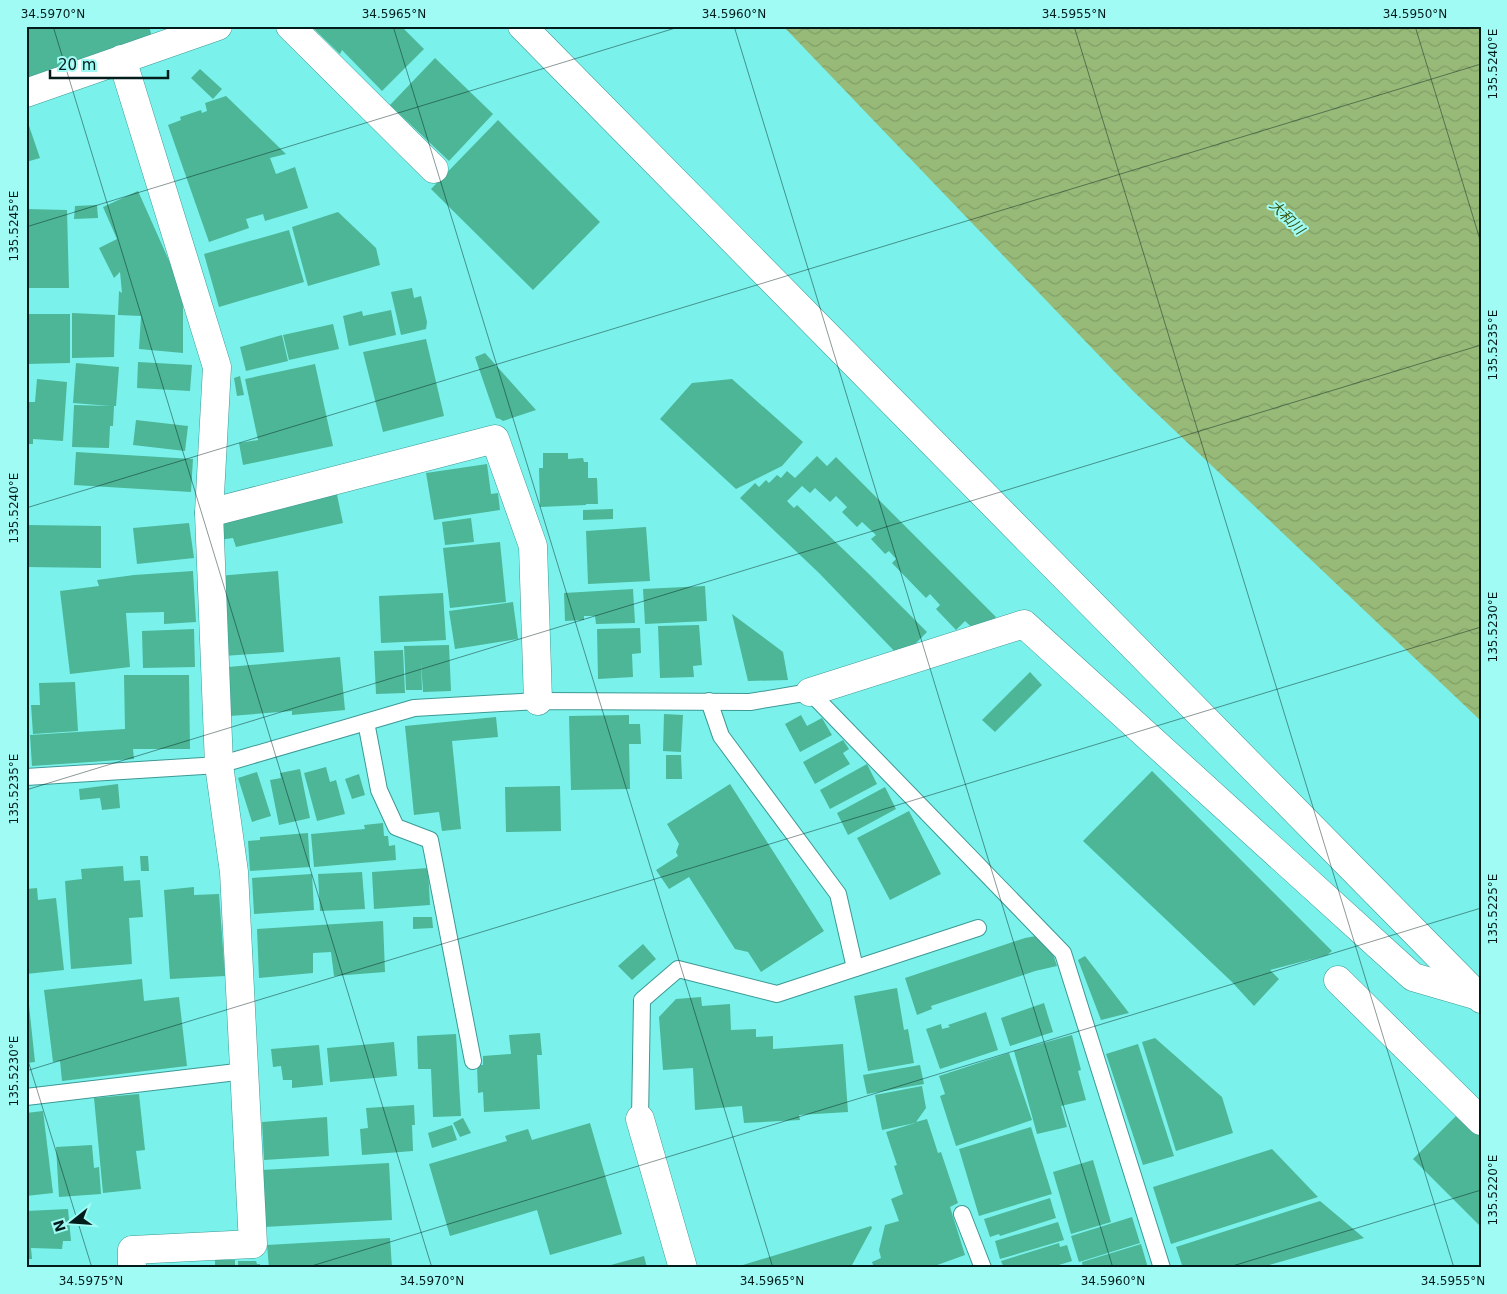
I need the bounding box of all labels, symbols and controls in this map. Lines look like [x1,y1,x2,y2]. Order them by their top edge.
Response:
text: 34.5970°N [21,7,85,21]
text: 34.5965°N [362,7,426,21]
text: 34.5960°N [702,7,766,21]
text: 34.5955°N [1042,7,1106,21]
text: 34.5950°N [1383,7,1447,21]
text: 135.5240°E [1486,29,1500,99]
scale bar [50,48,168,80]
text: 20 m [58,56,96,74]
text: 135.5245°E [7,191,21,261]
water label: 大和川 [1266,197,1309,239]
text: 135.5235°E [1486,310,1500,380]
text: 135.5240°E [7,473,21,543]
text: 135.5230°E [1486,592,1500,662]
text: 135.5235°E [7,754,21,824]
text: 135.5225°E [1486,874,1500,944]
text: 135.5230°E [7,1036,21,1106]
text: 135.5220°E [1486,1155,1500,1225]
north arrow [48,1196,98,1246]
text: N [50,1218,69,1234]
text: 34.5975°N [59,1274,123,1288]
text: 34.5970°N [400,1274,464,1288]
text: 34.5965°N [740,1274,804,1288]
text: 34.5960°N [1081,1274,1145,1288]
text: 34.5955°N [1421,1274,1485,1288]

